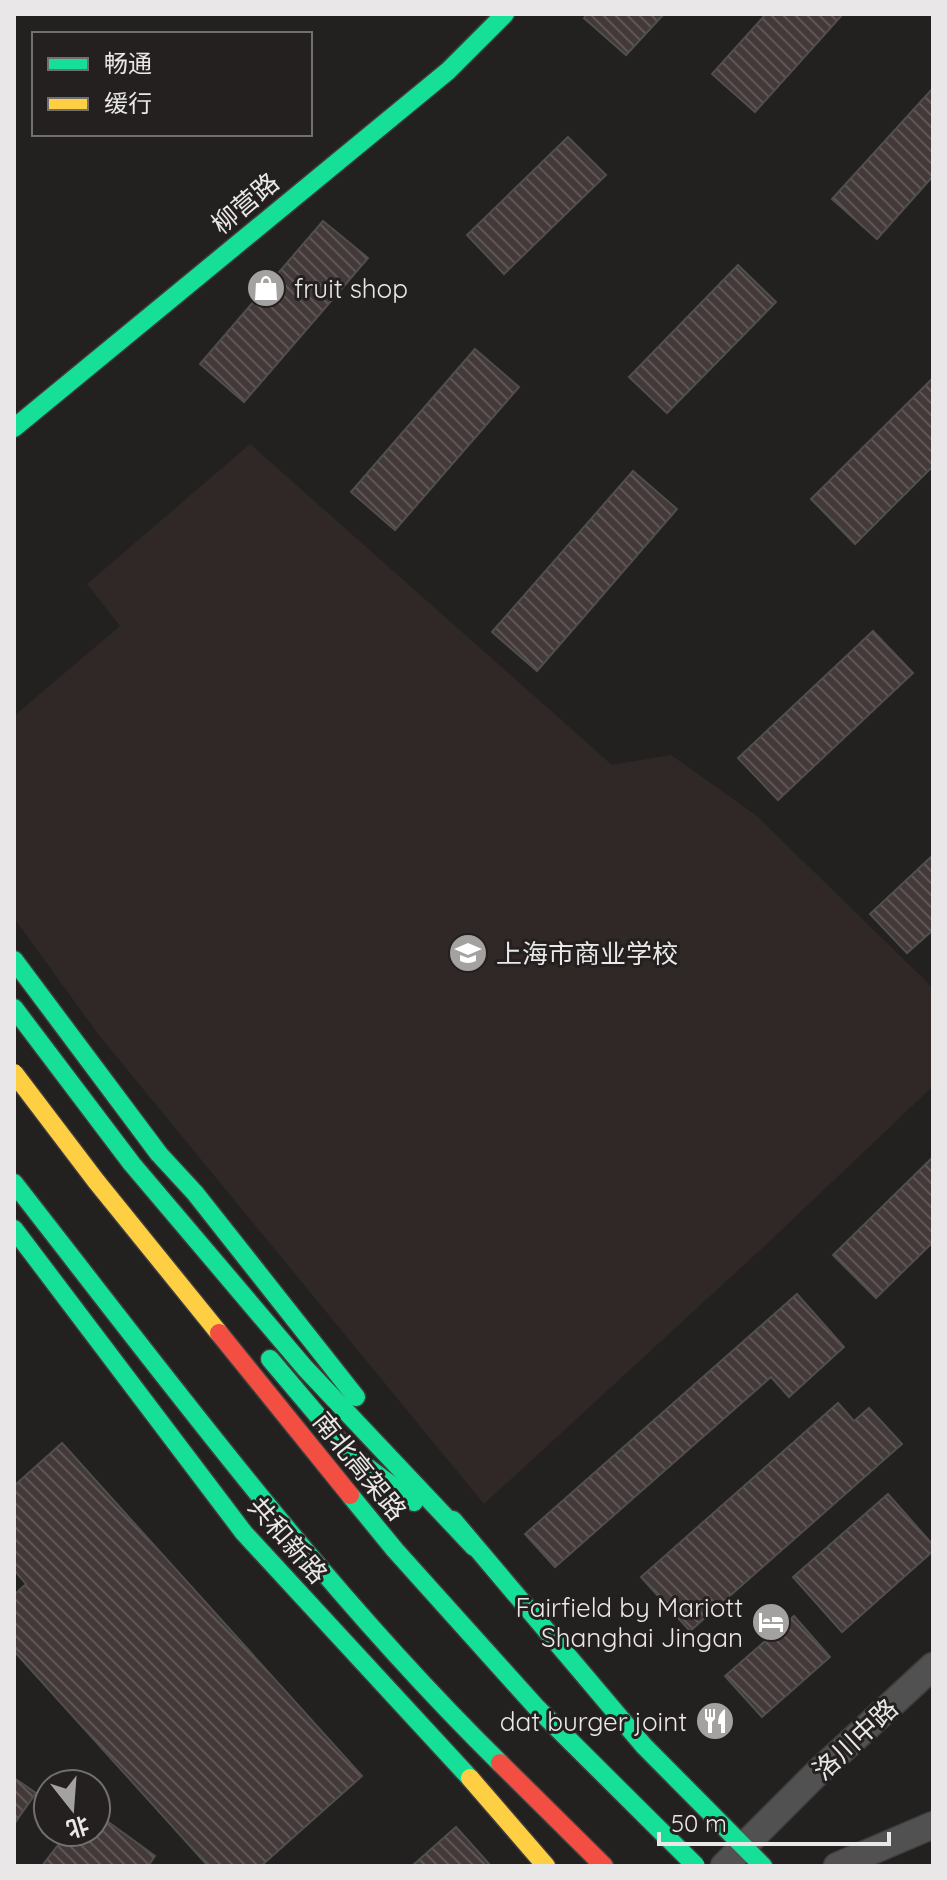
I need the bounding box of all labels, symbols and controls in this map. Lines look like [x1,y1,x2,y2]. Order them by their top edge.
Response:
legend [32,32,312,136]
text: 畅通 [104,48,152,78]
text: 缓行 [104,88,152,118]
street label: 柳营路 [205,165,285,241]
shop icon: fruit shop [245,267,287,309]
place label: fruit shop [294,272,408,305]
school or university icon: 上海市商业学校 [447,932,489,974]
place label: 上海市商业学校 [496,937,678,970]
street label: 南北高架路 [306,1405,414,1527]
street label: 共和新路 [241,1490,335,1590]
place label: Fairfield by Mariott Shanghai Jingan [516,1591,743,1654]
hotel icon: Fairfield by Mariott Shanghai Jingan [750,1601,792,1643]
street label: 洛川中路 [806,1691,904,1787]
restaurant icon: dat burger joint [694,1700,736,1742]
place label: dat burger joint [500,1705,687,1738]
north arrow [32,1768,112,1848]
scale bar [659,1796,889,1846]
text: 50 m [671,1808,727,1838]
text: 北 [63,1811,92,1844]

